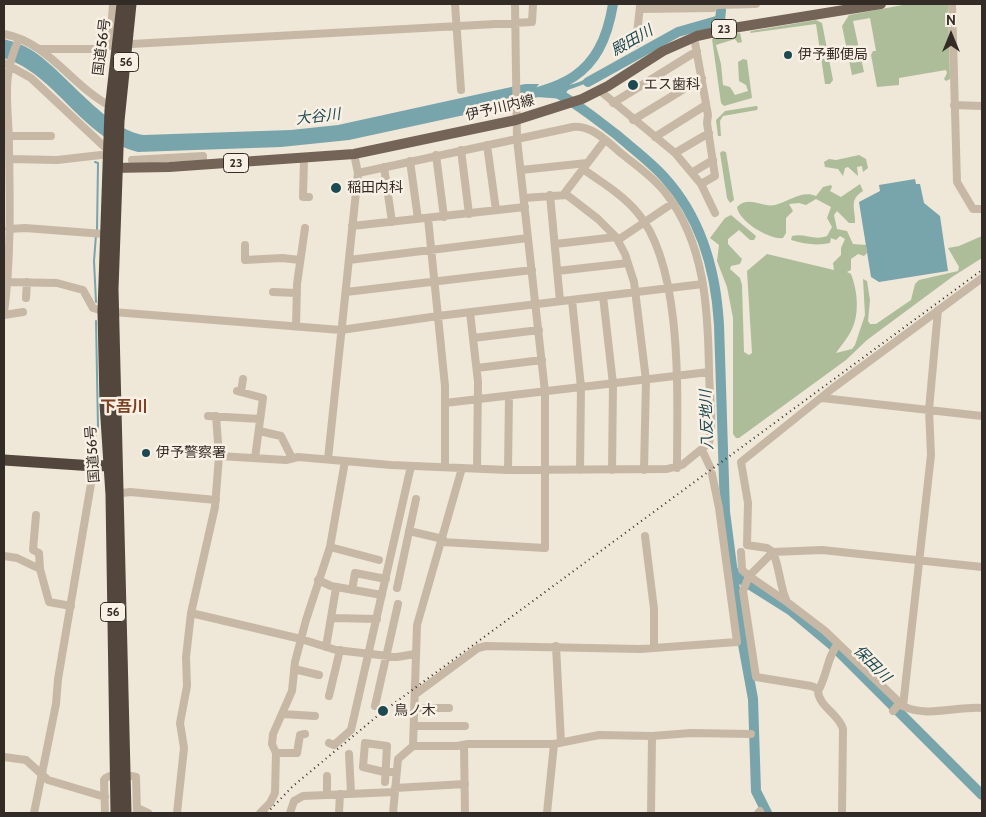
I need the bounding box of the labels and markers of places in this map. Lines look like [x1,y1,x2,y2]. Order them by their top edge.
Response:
place label: 伊予郵便局 [798,47,868,63]
marker: 伊予郵便局 [782,49,794,61]
place label: エス歯科 [644,77,700,93]
marker: エス歯科 [626,78,640,92]
place label: 稲田内科 [347,180,403,196]
marker: 稲田内科 [329,181,343,195]
place label: 伊予警察署 [156,445,226,461]
marker: 伊予警察署 [140,447,152,459]
place label: 鳥ノ木 [394,703,436,719]
marker: 鳥ノ木 [376,704,390,718]

